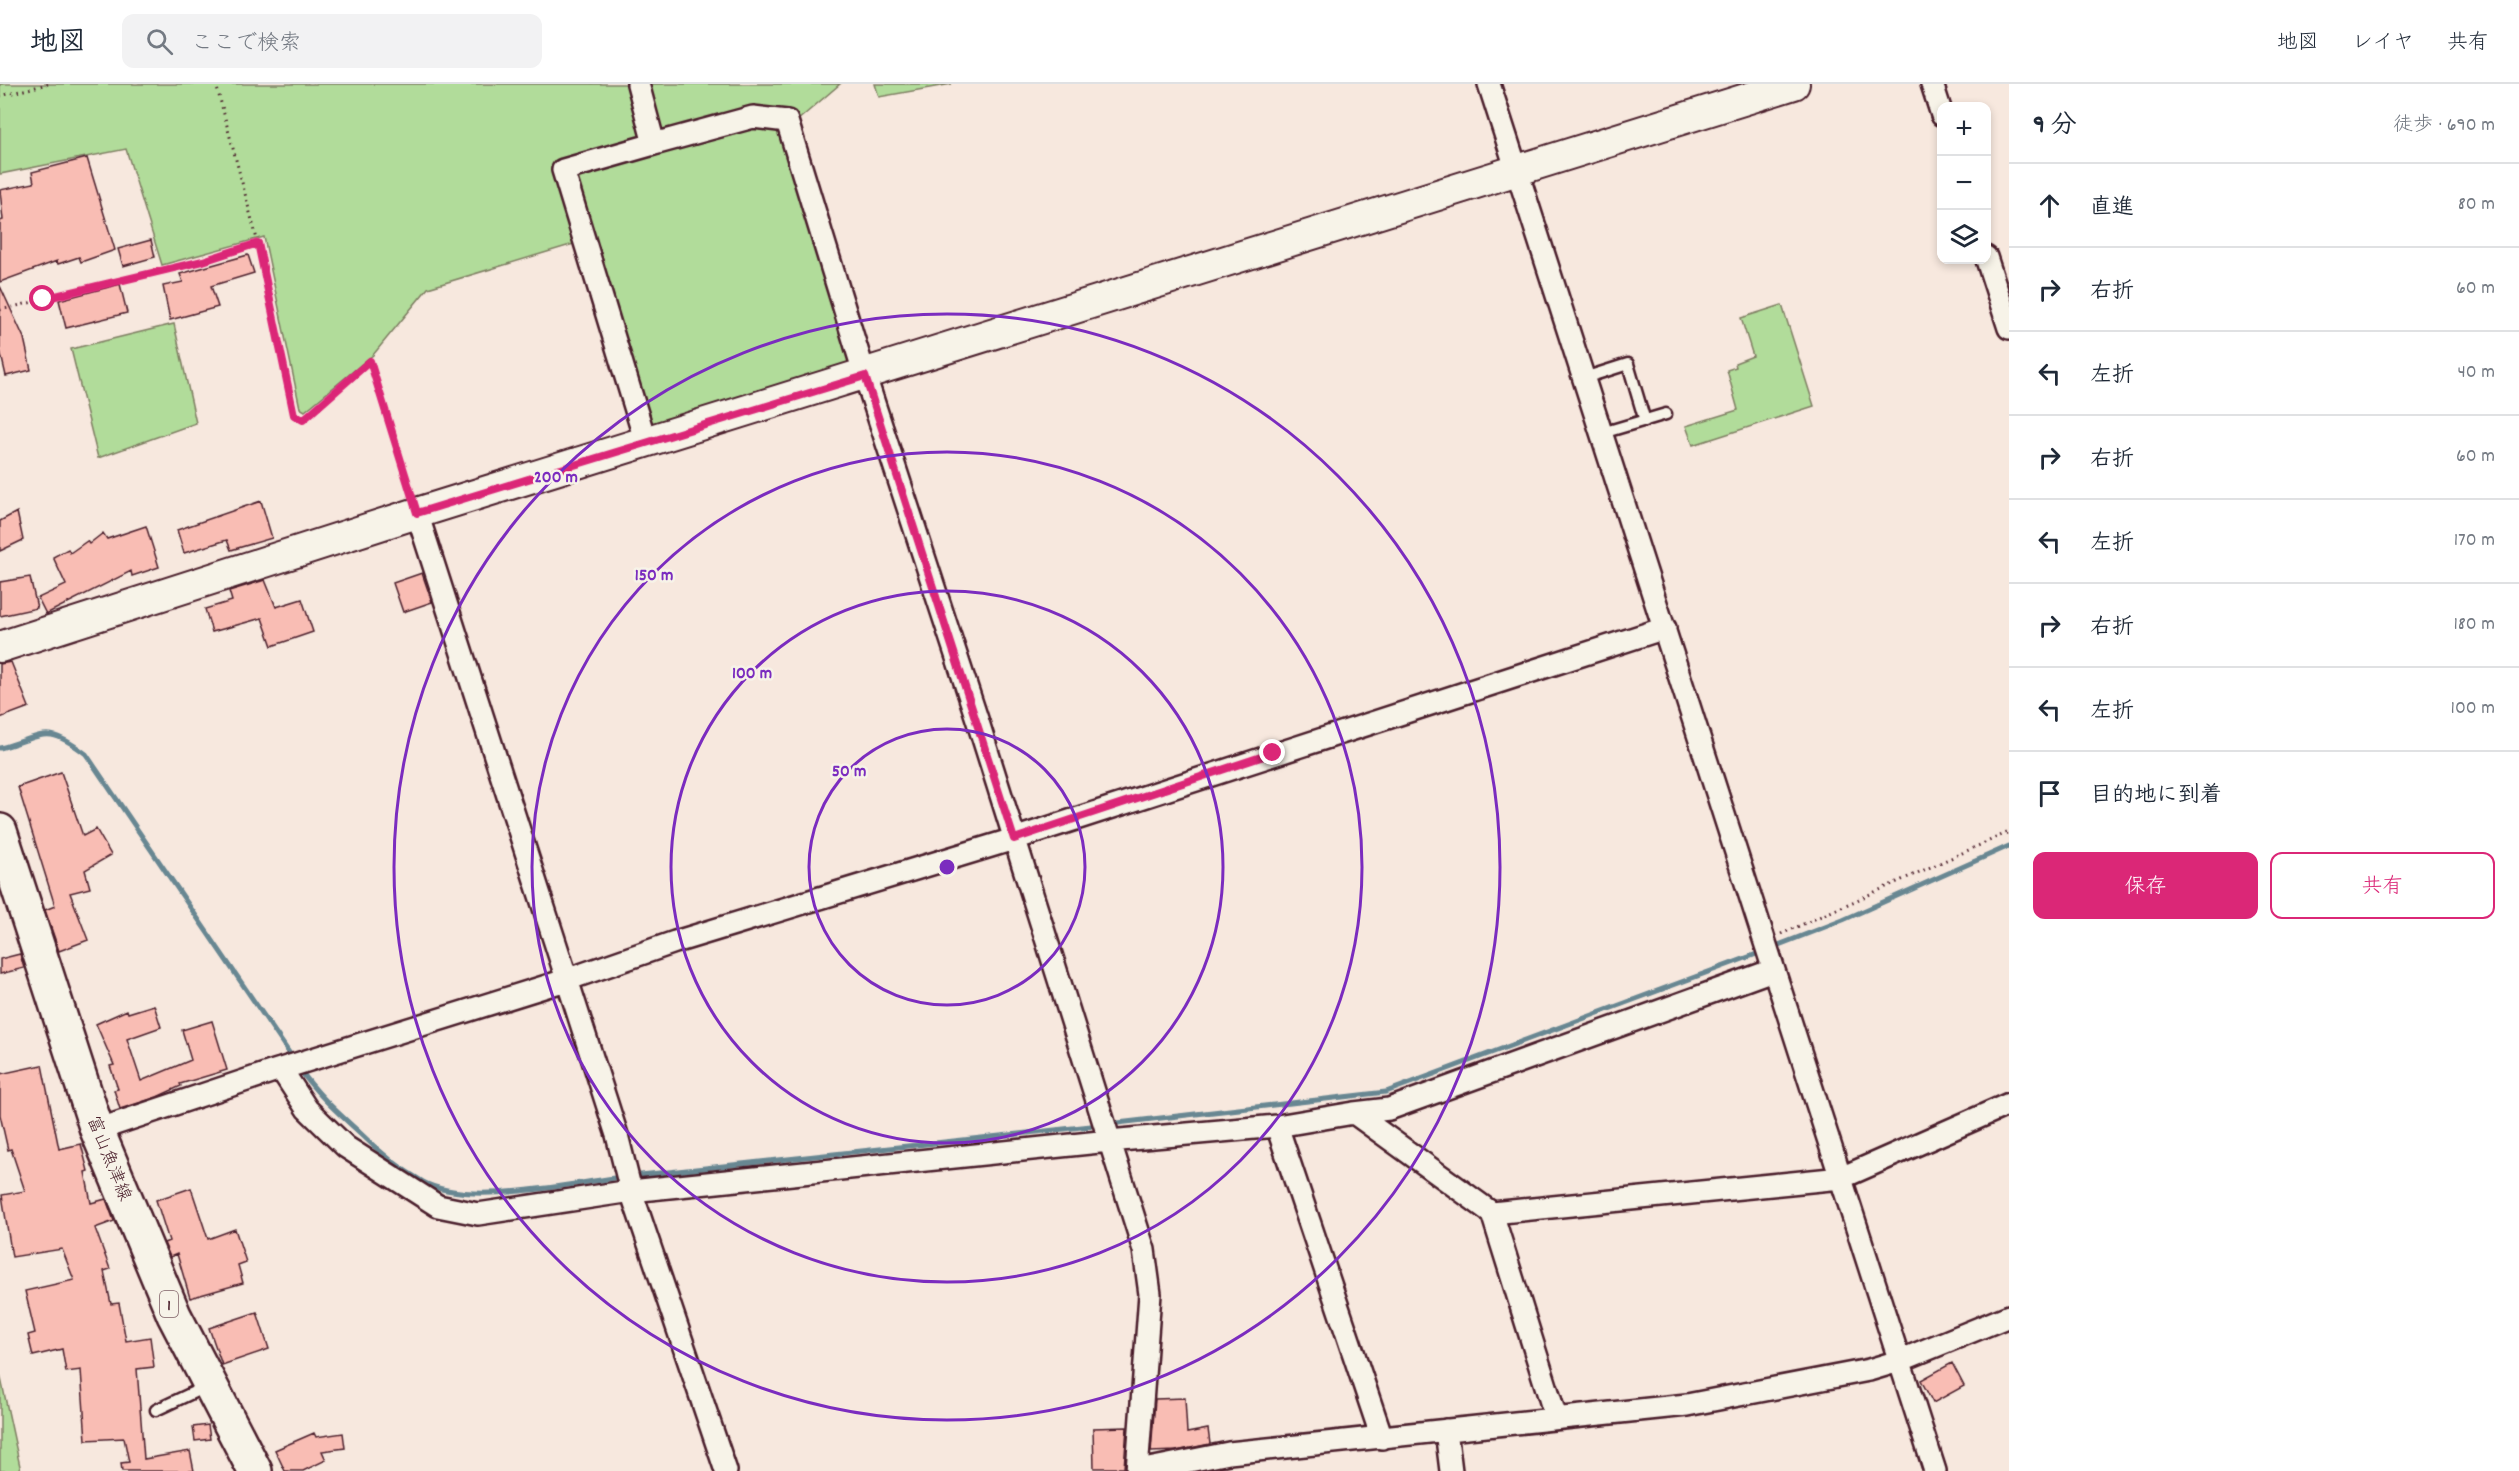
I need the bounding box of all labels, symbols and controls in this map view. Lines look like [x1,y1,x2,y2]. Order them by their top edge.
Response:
search box [122,14,542,68]
text: 地図 [30,25,86,65]
icon: search [143,25,176,58]
text: ここで検索 [191,29,301,60]
text: 地図 [2277,29,2319,59]
text: レイヤ [2352,29,2414,59]
text: 共有 [2447,29,2489,59]
map controls [1937,102,1991,264]
button: + [1937,102,1991,156]
text: 9 分 [2033,108,2077,145]
text: 徒歩 · 690 m [2393,112,2495,140]
button: − [1937,156,1991,210]
icon: ahead [2033,189,2066,222]
text: 80 m [2458,191,2495,219]
text: 直進 [2090,193,2134,224]
button: layers [1937,210,1991,264]
icon: right [2033,273,2066,306]
text: 60 m [2456,275,2495,303]
text: 右折 [2090,277,2134,308]
route start [29,285,55,311]
icon: left [2033,357,2066,390]
text: 40 m [2457,359,2495,387]
text: 左折 [2090,361,2134,392]
icon: right [2033,441,2066,474]
text: 60 m [2456,443,2495,471]
text: 右折 [2090,445,2134,476]
text: 200 m [534,466,578,491]
icon: left [2033,525,2066,558]
text: 170 m [2454,527,2495,555]
text: 左折 [2090,529,2134,560]
text: 150 m [635,564,673,589]
icon: right [2033,609,2066,642]
text: 180 m [2453,611,2495,639]
text: 右折 [2090,613,2134,644]
text: 100 m [732,662,772,687]
icon: left [2033,693,2066,726]
text: 100 m [2451,695,2495,723]
text: 左折 [2090,697,2134,728]
route end [1259,739,1285,765]
text: 50 m [832,760,866,785]
icon: arrive [2033,777,2066,810]
text: 目的地に到着 [2090,781,2222,812]
button: 保存 [2033,852,2258,919]
button: 共有 [2270,852,2495,919]
centre of rings [937,857,957,877]
street label: 富山魚津線 [79,1113,136,1205]
road number: 1 [160,1291,178,1317]

